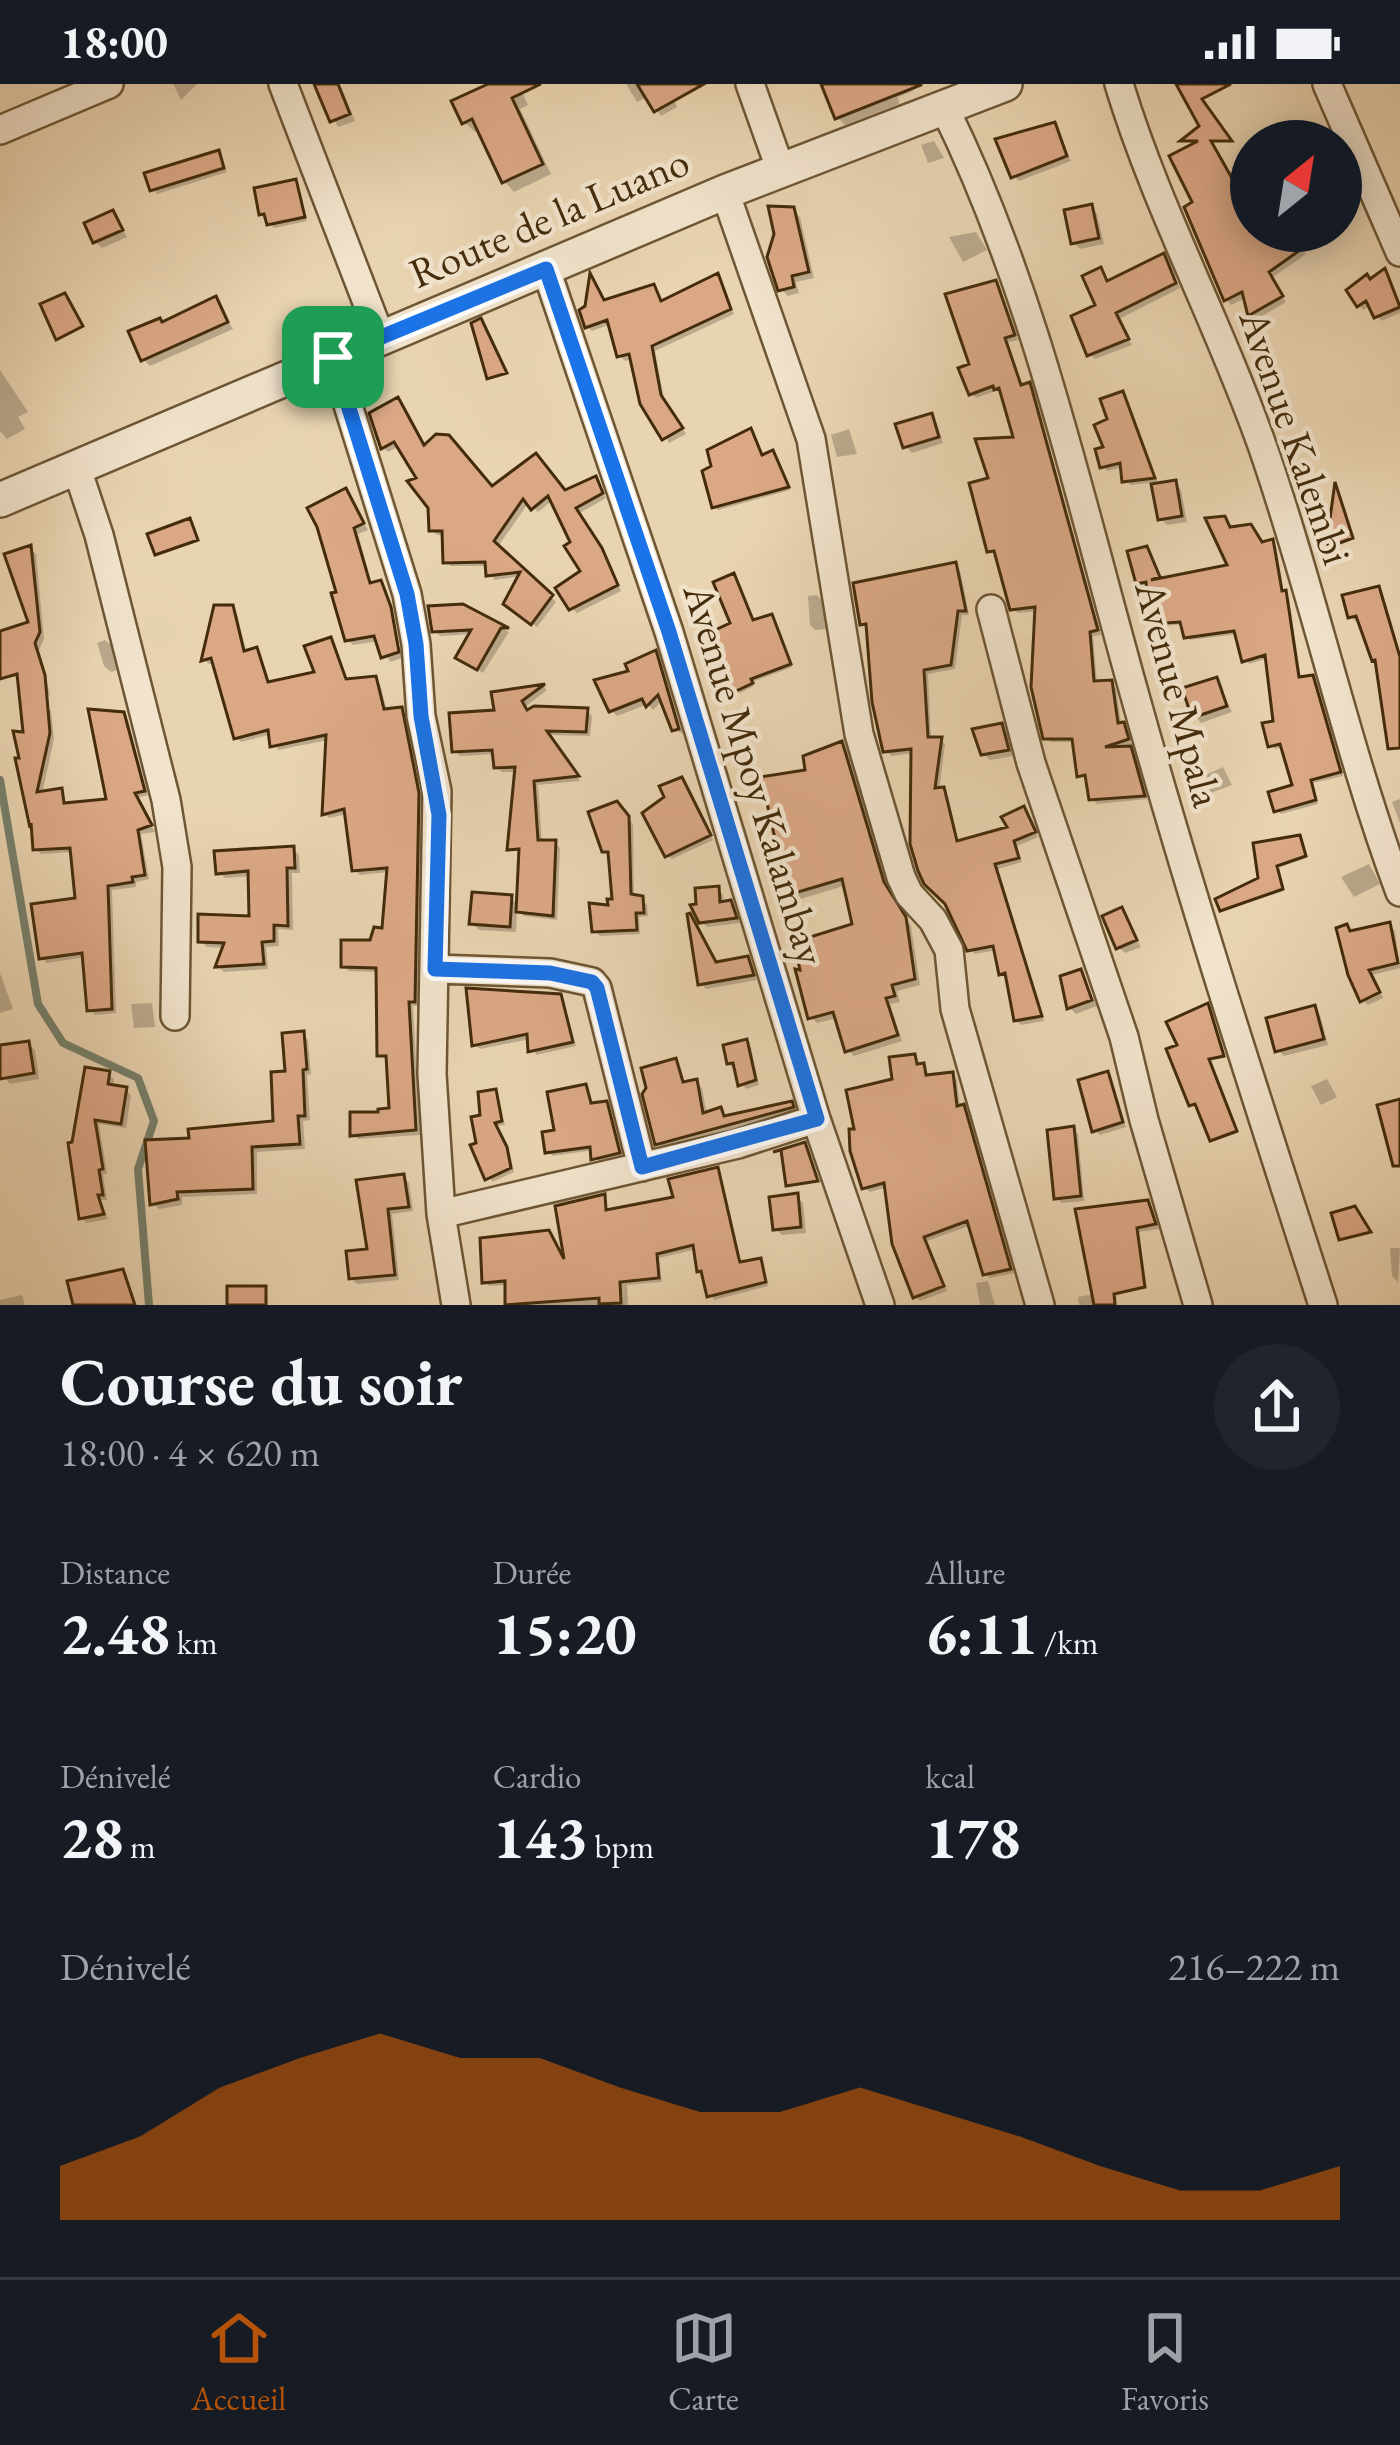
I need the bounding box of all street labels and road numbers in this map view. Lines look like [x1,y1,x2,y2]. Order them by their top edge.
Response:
street label: Route de la Luano [401,133,697,301]
street label: Avenue Kalembi [1226,302,1365,571]
street label: Avenue Mpala [1122,574,1236,813]
street label: Avenue Mpoy Kalambay [671,576,839,972]

